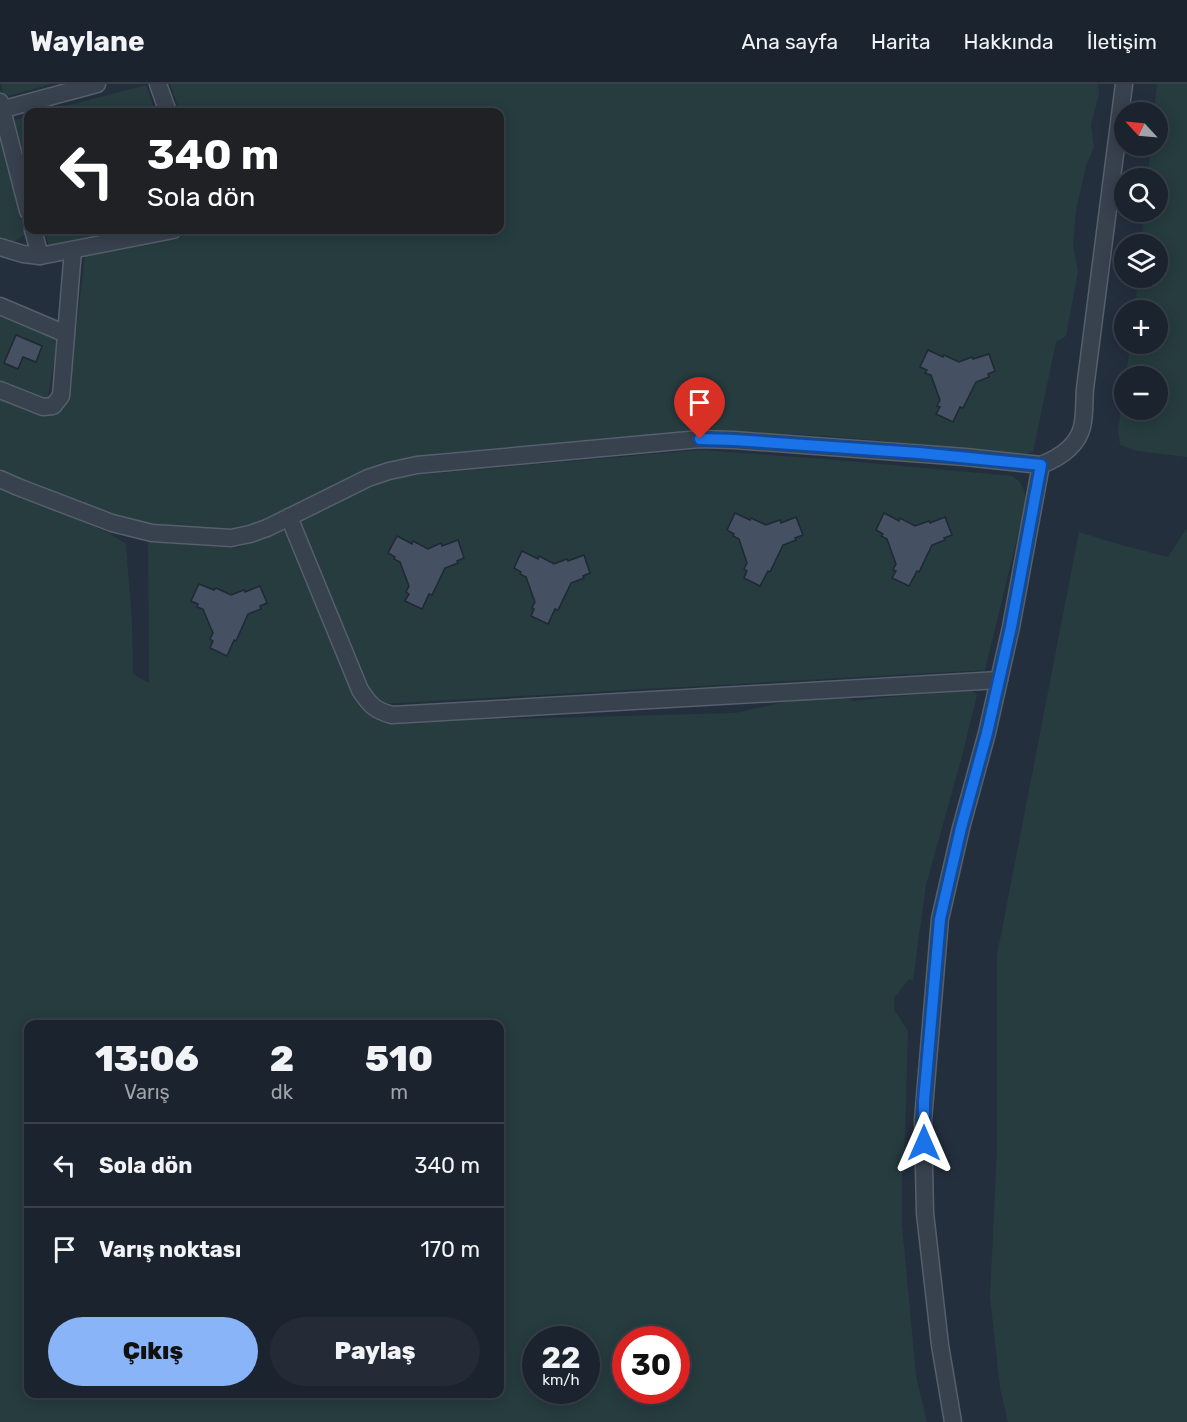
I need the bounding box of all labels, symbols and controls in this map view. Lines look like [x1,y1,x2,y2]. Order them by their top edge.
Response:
text: Waylane [30,25,145,58]
text: Ana sayfa [741,29,838,54]
text: Harita [871,29,931,54]
text: Hakkında [964,29,1054,54]
text: İletişim [1087,29,1157,54]
north arrow [1114,102,1168,156]
map controls [1114,102,1168,420]
text: 340 m [147,130,279,180]
icon: left [48,132,126,210]
button: search [1114,168,1168,222]
text: Sola dön [147,181,255,213]
button: layers [1114,234,1168,288]
button: + [1114,300,1168,354]
button: − [1114,366,1168,420]
pin [674,377,725,439]
icon: arrive [683,386,716,419]
text: 13:06 [95,1037,199,1080]
text: 2 [270,1037,294,1080]
text: 510 [365,1037,433,1080]
text: Varış [124,1080,170,1104]
text: dk [271,1080,293,1104]
text: m [390,1080,408,1104]
position arrow [892,1111,956,1175]
icon: left [48,1149,81,1182]
text: Sola dön [99,1152,192,1179]
text: 340 m [414,1152,480,1179]
icon: arrive [48,1233,81,1266]
text: Varış noktası [99,1236,241,1263]
text: 170 m [420,1236,480,1263]
button: Çıkış [48,1317,258,1386]
button: Paylaş [270,1317,480,1386]
speed limit sign: 30 [612,1326,690,1404]
text: 22 [542,1340,581,1376]
text: km/h [542,1371,580,1389]

